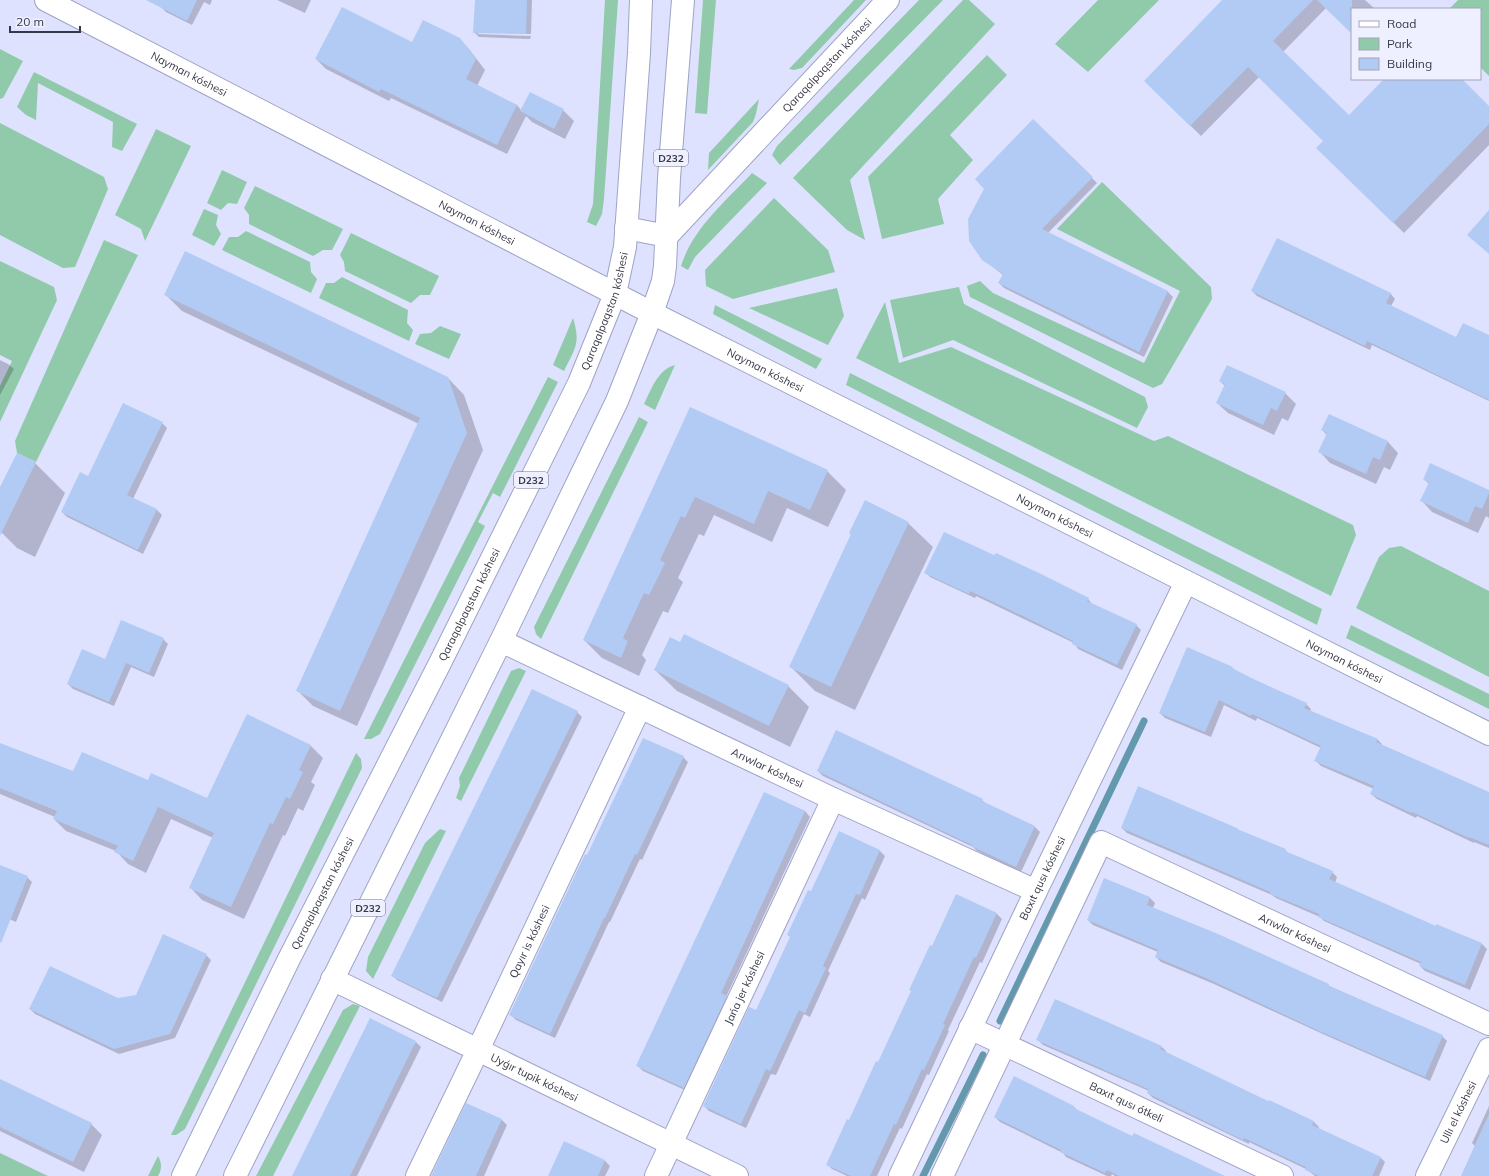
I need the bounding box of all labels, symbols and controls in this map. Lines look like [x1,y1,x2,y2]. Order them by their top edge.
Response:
scale bar [10,8,80,34]
legend [1351,8,1481,80]
text: 20 m [16,14,44,29]
street label: Qaraqalpaqstan kóshesi [779,15,875,115]
text: Road [1387,16,1416,31]
text: Park [1387,36,1413,51]
street label: Nayman kóshesi [149,48,230,99]
text: Building [1387,56,1432,71]
road number: D232 [654,150,688,166]
street label: Nayman kóshesi [436,197,517,248]
street label: Qaraqalpaqstan kóshesi [578,251,631,372]
street label: Nayman kóshesi [725,345,806,395]
road number: D232 [514,472,548,488]
street label: Nayman kóshesi [1014,490,1096,541]
street label: Qaraqalpaqstan kóshesi [435,546,503,663]
street label: Nayman kóshesi [1304,636,1385,686]
street label: Arıwlar kóshesi [729,745,806,791]
street label: Baxıt qusı kóshesi [1016,834,1068,922]
street label: Qaraqalpaqstan kóshesi [288,835,357,952]
road number: D232 [351,900,385,916]
street label: Qayır is kóshesi [506,903,552,980]
street label: Arıwlar kóshesi [1256,910,1333,956]
street label: Jańa jer kóshesi [721,949,768,1027]
street label: Uyǵır tupik kóshesi [488,1050,580,1105]
street label: Baxıt qusı ótkeli [1087,1079,1166,1126]
street label: Ullı el kóshesi [1437,1079,1479,1146]

